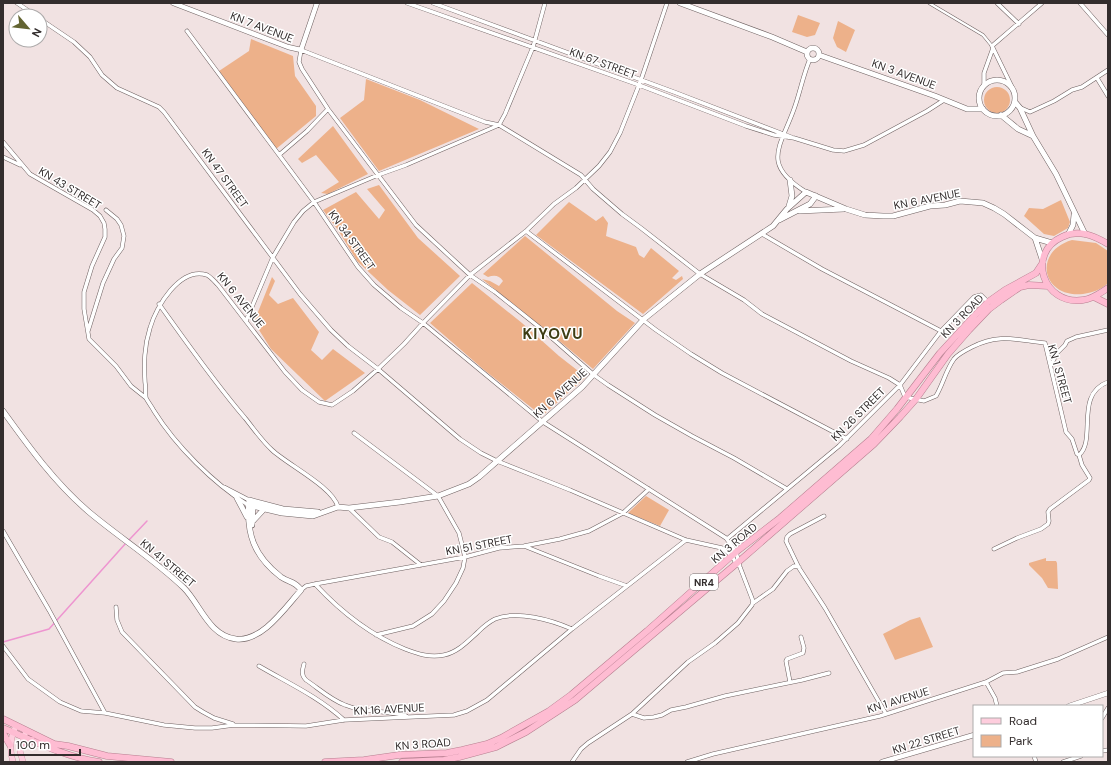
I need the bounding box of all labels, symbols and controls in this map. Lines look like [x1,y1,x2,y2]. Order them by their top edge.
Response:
north arrow [8,8,48,48]
street label: KN 7 AVENUE [228,9,296,45]
text: N [29,26,45,40]
street label: KN 67 STREET [568,44,638,82]
street label: KN 3 AVENUE [870,56,938,92]
street label: KN 47 STREET [199,146,251,210]
street label: KN 43 STREET [36,164,104,212]
street label: KN 6 AVENUE [892,186,962,212]
street label: KN 34 STREET [326,207,378,273]
street label: KN 6 AVENUE [214,269,268,331]
street label: KN 3 ROAD [938,291,987,341]
district label: KIYOVU [522,324,584,344]
street label: KN 1 STREET [1045,343,1075,405]
street label: KN 6 AVENUE [530,365,590,421]
street label: KN 26 STREET [828,384,888,444]
street label: KN 3 ROAD [708,519,760,566]
street label: KN 51 STREET [445,532,513,558]
street label: KN 41 STREET [138,536,198,590]
road number: NR4 [690,574,718,590]
street label: KN 1 AVENUE [865,684,931,716]
street label: KN 16 AVENUE [353,700,425,718]
legend [973,705,1103,757]
text: Road [1009,713,1037,729]
street label: KN 22 STREET [890,723,962,757]
scale bar [10,731,80,757]
text: Park [1009,733,1033,749]
street label: KN 3 ROAD [395,735,452,753]
text: 100 m [16,737,50,753]

